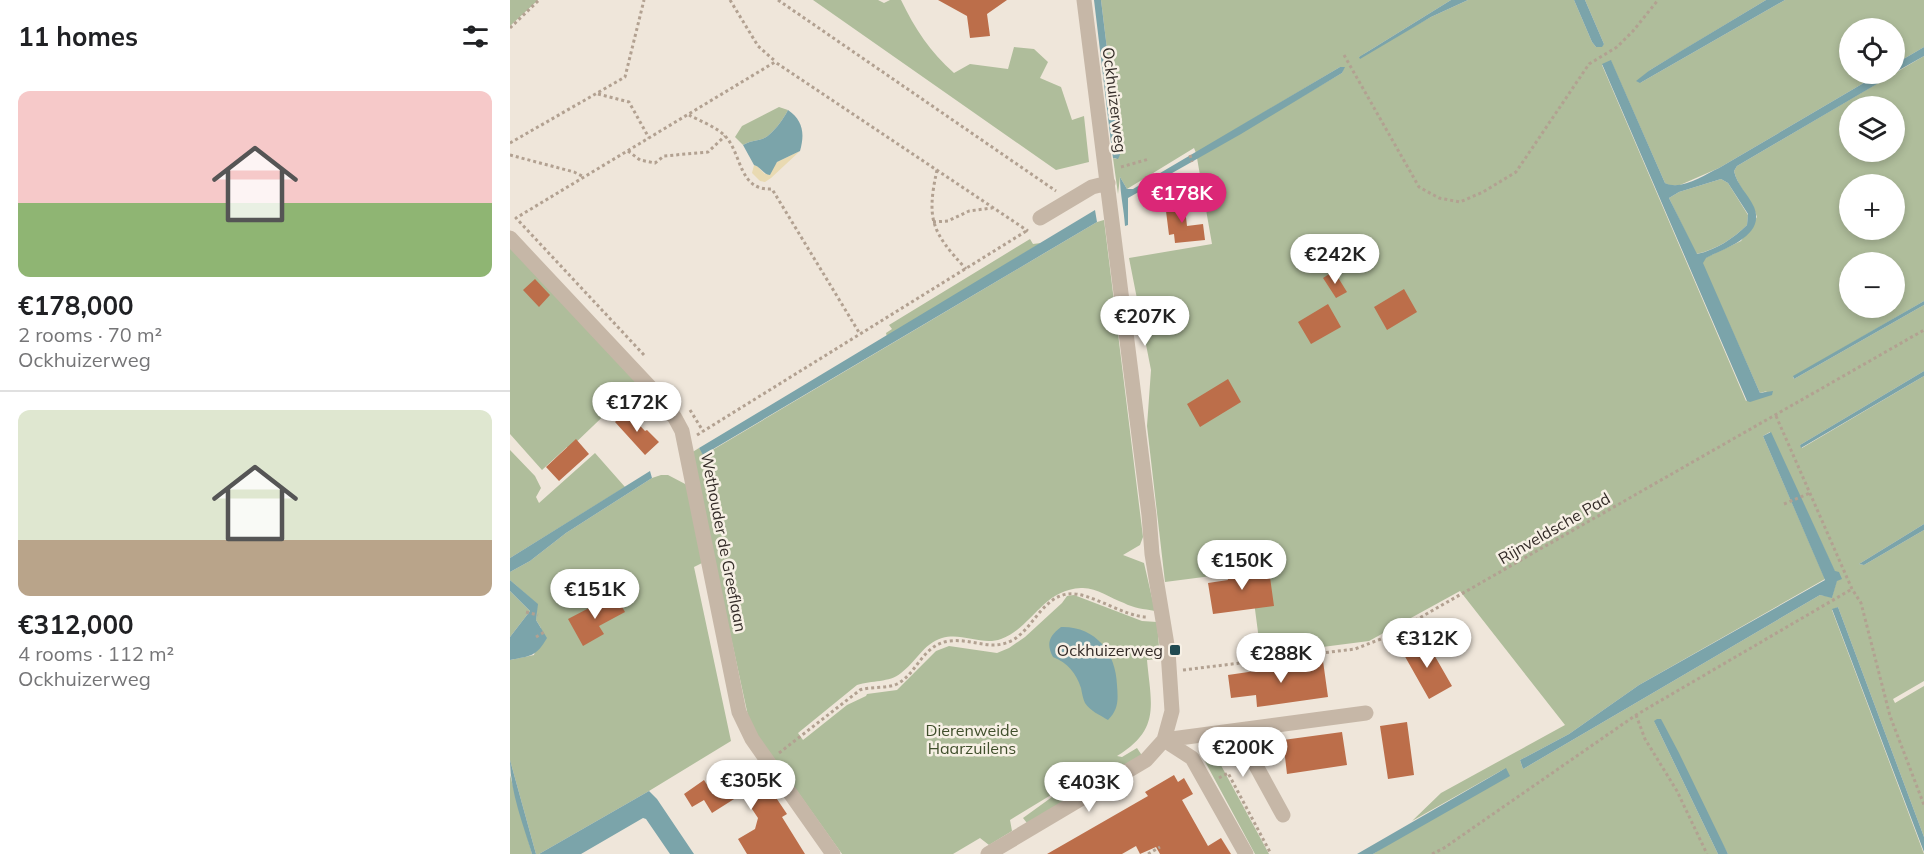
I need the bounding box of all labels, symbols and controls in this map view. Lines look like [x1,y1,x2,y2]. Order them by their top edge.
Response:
map controls [1839,18,1905,318]
button: locate [1839,18,1905,84]
text: 11 homes [18,20,138,53]
icon: filters [459,20,492,53]
street label: Ockhuizerweg [1099,46,1131,154]
button: layers [1839,96,1905,162]
icon: home [201,130,309,238]
pin: €178K [1140,173,1224,224]
button: + [1839,174,1905,240]
text: €178K [1151,180,1213,205]
pin: €242K [1293,234,1377,285]
text: €242K [1304,241,1366,266]
button: − [1839,252,1905,318]
text: €178,000 [18,289,134,322]
pin: €207K [1103,296,1187,347]
text: €207K [1114,303,1176,328]
text: 2 rooms · 70 m² [18,322,162,347]
text: Ockhuizerweg [18,347,151,372]
pin: €172K [595,382,679,433]
text: €172K [606,389,668,414]
icon: home [201,449,309,557]
street label: Wethouder de Greeflaan [697,451,751,633]
street label: Rijnveldsche Pad [1495,488,1613,568]
pin: €150K [1200,540,1284,591]
text: €150K [1211,547,1273,572]
pin: €151K [553,569,637,620]
text: €151K [564,576,626,601]
text: €312,000 [18,608,134,641]
pin: €312K [1385,618,1469,669]
text: €312K [1396,625,1458,650]
pin: €288K [1239,633,1323,684]
place label: Ockhuizerweg [1057,640,1163,660]
text: €288K [1250,640,1312,665]
text: 4 rooms · 112 m² [18,641,174,666]
marker: Ockhuizerweg [1168,643,1182,657]
text: Ockhuizerweg [18,666,151,691]
park label: Dierenweide Haarzuilens [926,720,1018,758]
pin: €200K [1201,727,1285,778]
text: €200K [1212,734,1274,759]
pin: €305K [709,760,793,811]
pin: €403K [1047,762,1131,813]
text: €305K [720,767,782,792]
text: €403K [1058,769,1120,794]

